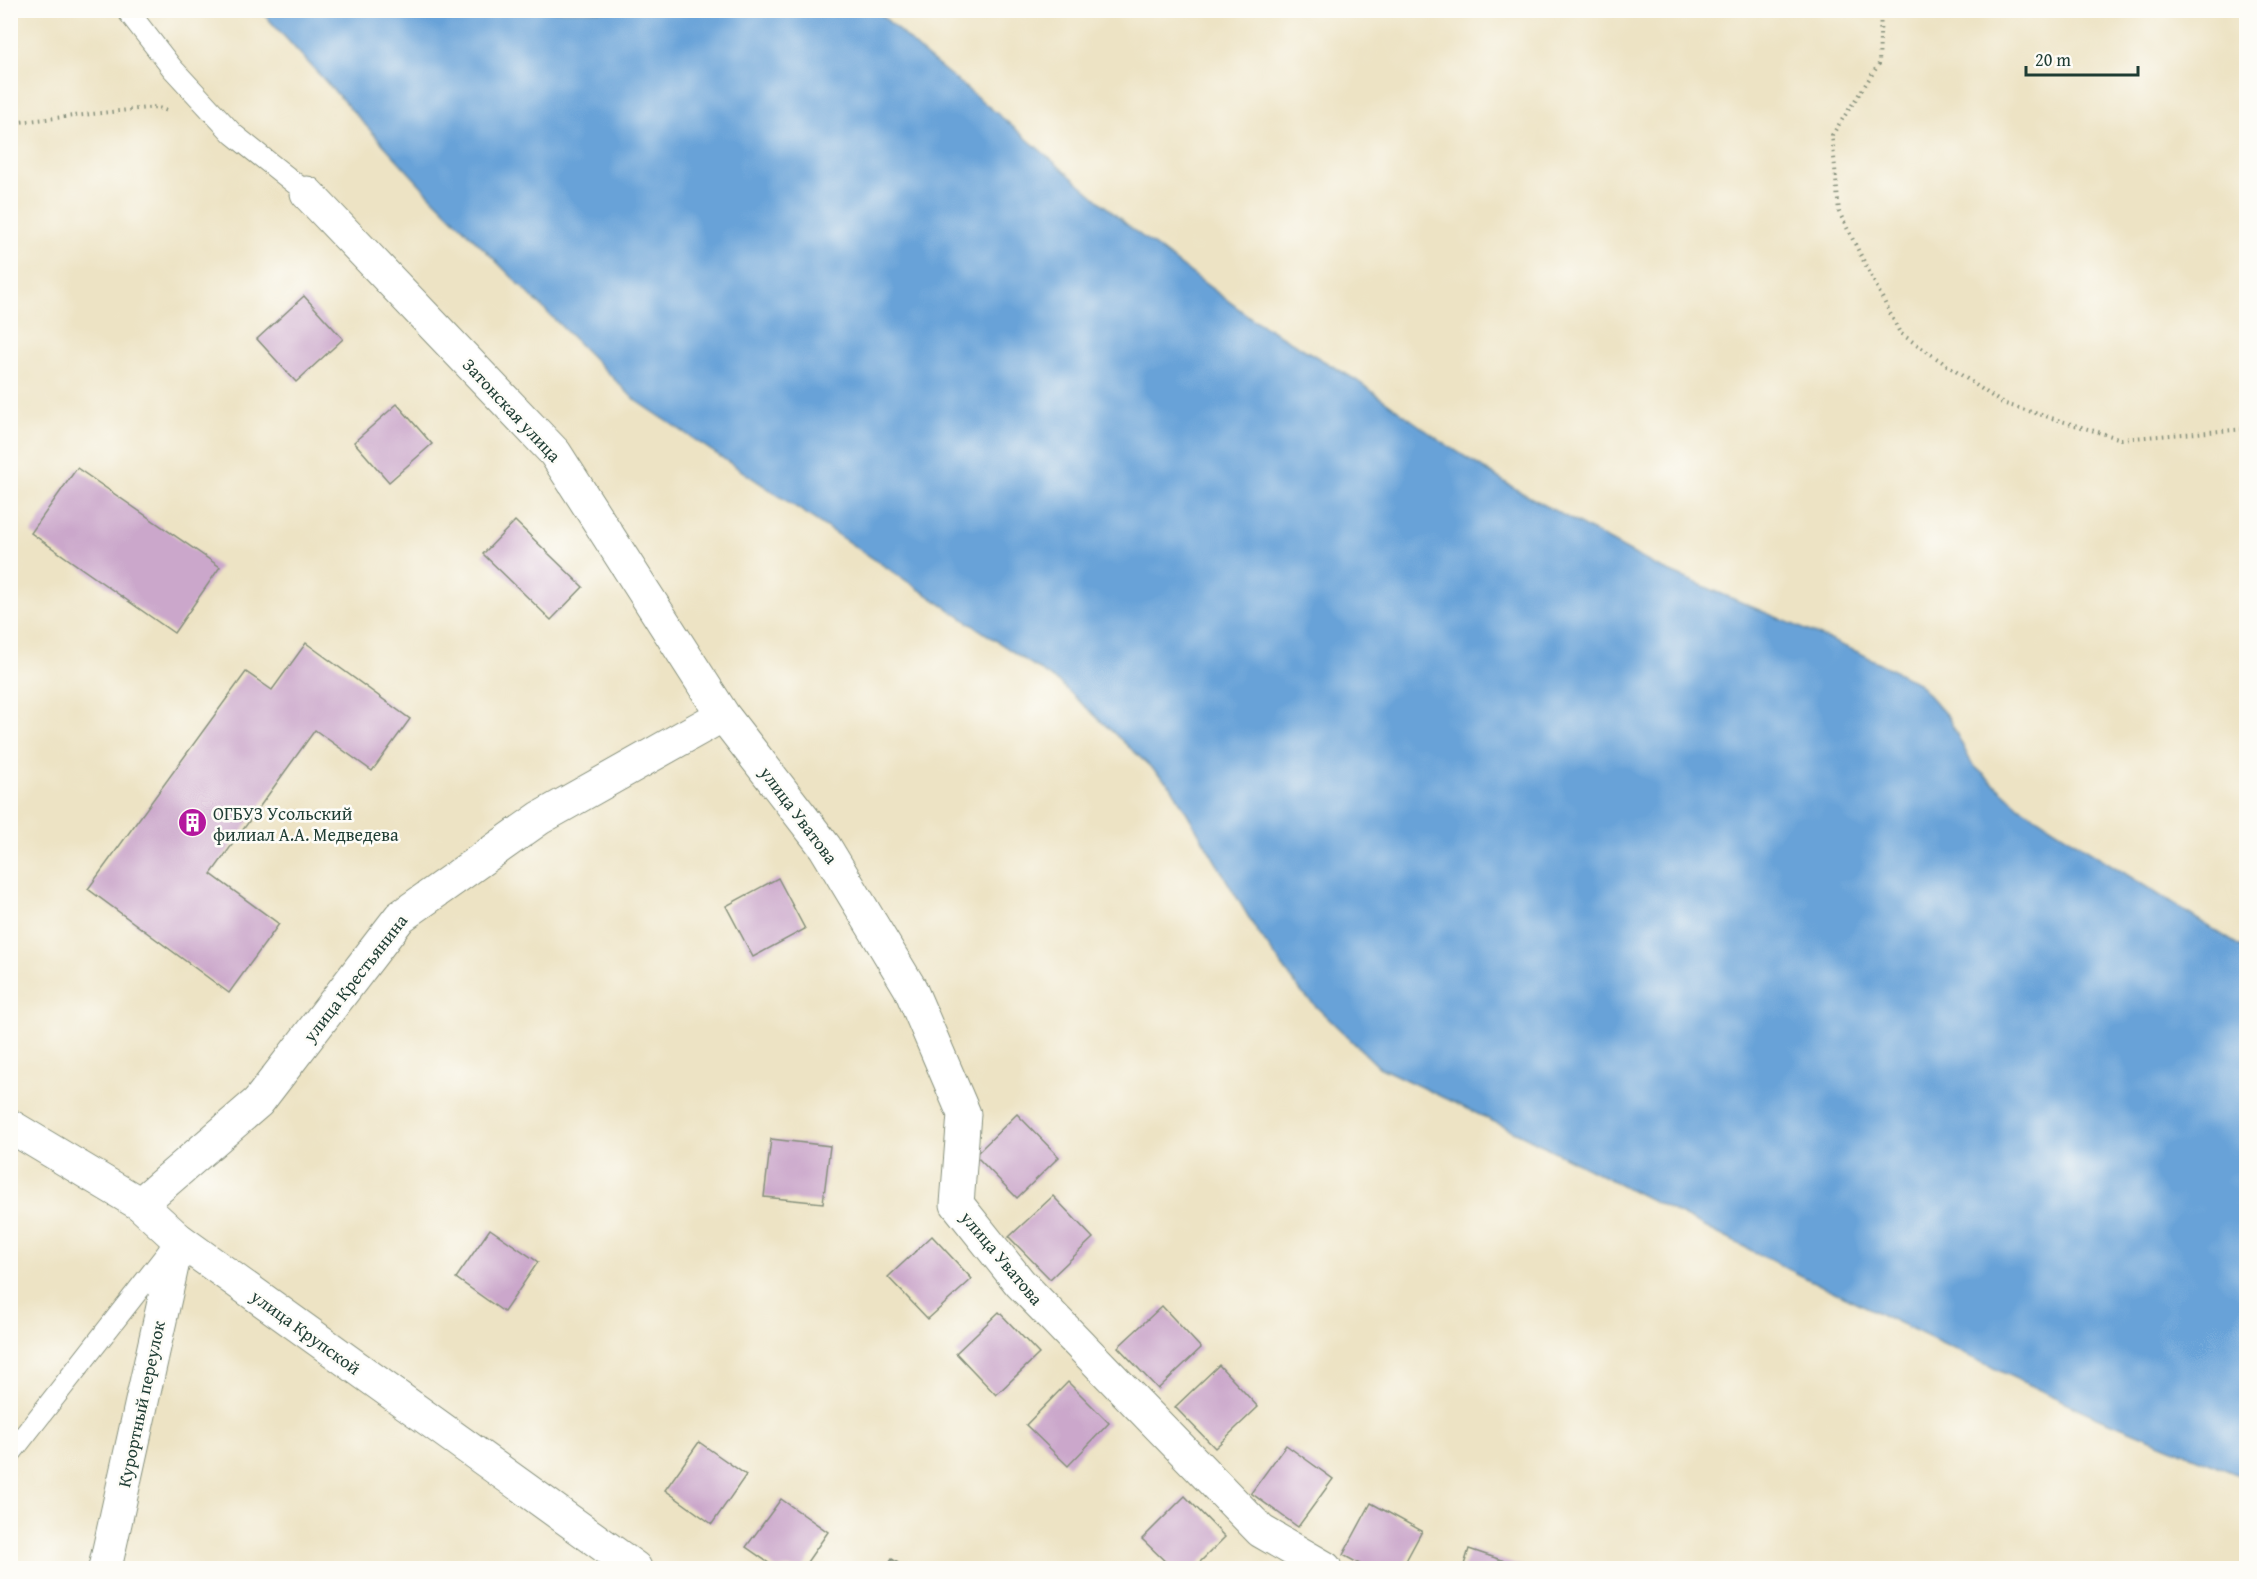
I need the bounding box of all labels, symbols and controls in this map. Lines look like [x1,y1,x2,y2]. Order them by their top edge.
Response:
scale bar [2026,39,2138,77]
text: 20 m [2035,46,2071,73]
street label: Затонская улица [456,352,568,468]
street label: улица Уватова [753,760,845,870]
place label: ОГБУЗ Усольский филиал А.А. Медведева [213,800,399,848]
building icon: ОГБУЗ Усольский филиал А.А. Медведева [176,807,208,839]
street label: улица Крестьянина [296,908,414,1049]
street label: улица Уватова [954,1204,1050,1311]
street label: улица Крупской [245,1282,367,1381]
street label: Курортный переулок [110,1318,172,1490]

